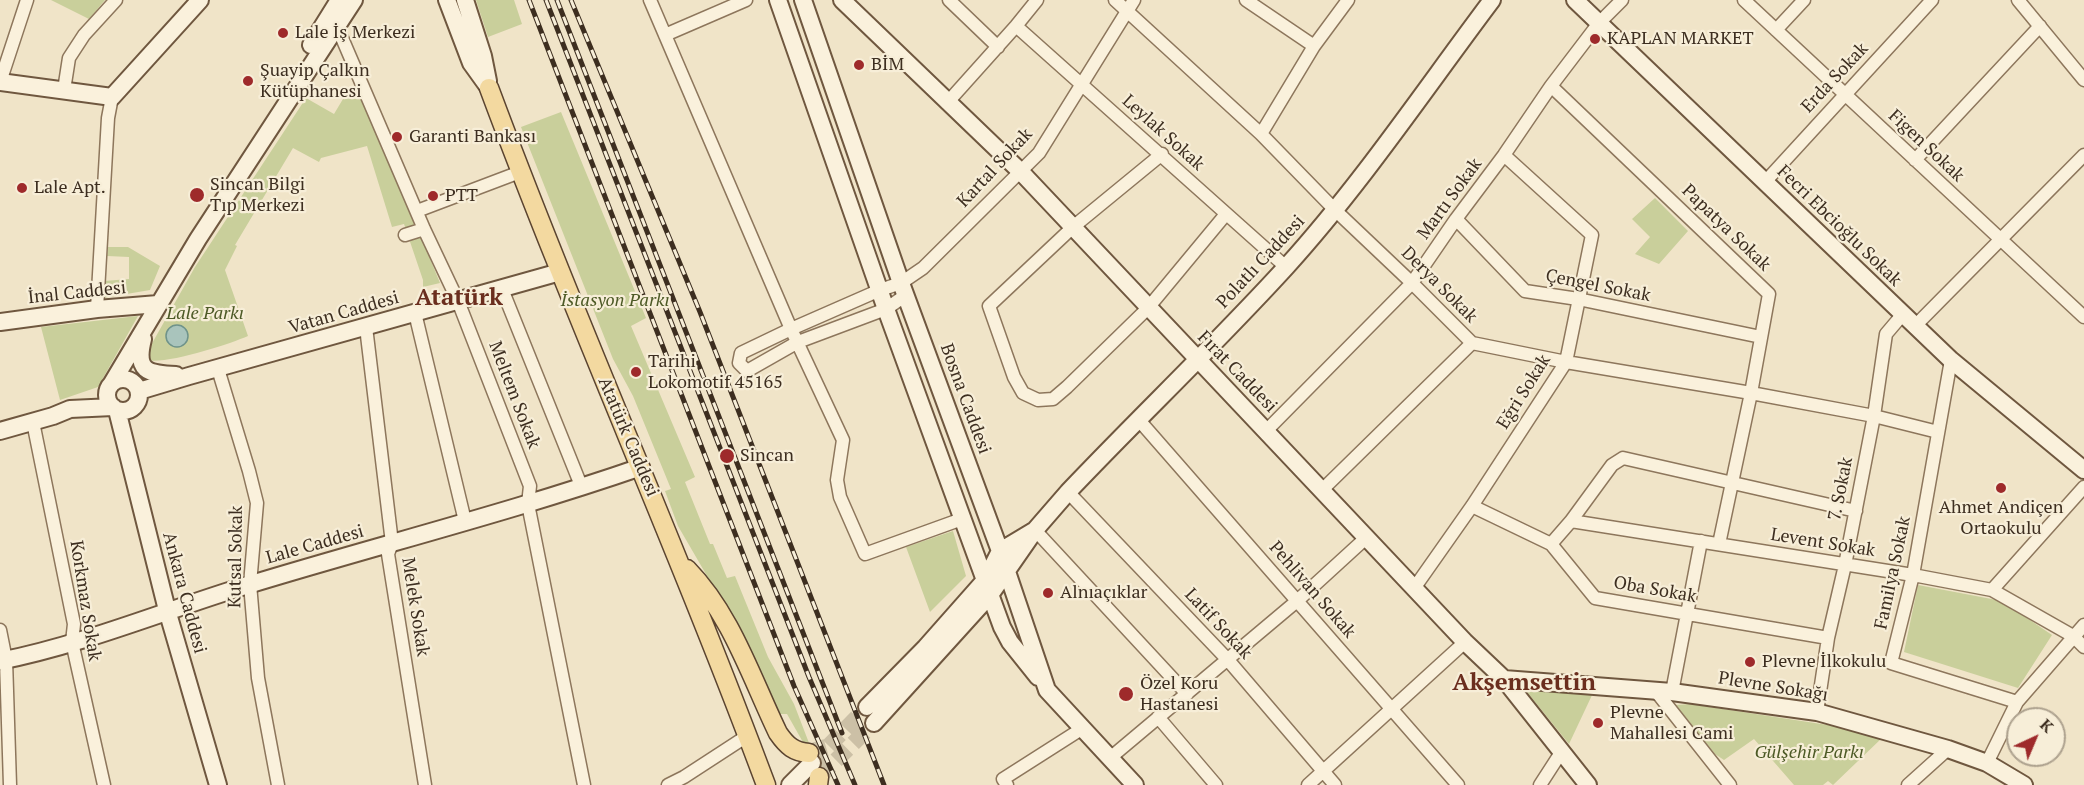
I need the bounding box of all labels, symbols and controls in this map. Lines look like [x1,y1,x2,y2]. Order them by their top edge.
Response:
place label: Lale İş Merkezi [295,22,415,44]
marker: Lale İş Merkezi [276,26,290,40]
place label: KAPLAN MARKET [1607,28,1754,50]
marker: KAPLAN MARKET [1588,32,1602,46]
street label: Erda Sokak [1797,38,1873,118]
place label: BİM [871,54,904,76]
marker: BİM [852,58,866,72]
place label: Şuayip Çalkın Kütüphanesi [260,60,370,103]
marker: Şuayip Çalkın Kütüphanesi [241,74,255,88]
street label: Leylak Sokak [1117,90,1209,176]
street label: Figen Sokak [1884,105,1968,187]
street label: Kartal Sokak [953,124,1037,212]
place label: Garanti Bankası [409,126,536,148]
marker: Garanti Bankası [390,130,404,144]
street label: Martı Sokak [1413,154,1487,244]
street label: Fecri Ebcioğlu Sokak [1772,161,1906,291]
place label: Sincan Bilgi Tıp Merkezi [210,174,305,216]
place label: Lale Apt. [34,177,106,199]
street label: Papatya Sokak [1677,180,1775,276]
marker: Lale Apt. [15,181,29,195]
place label: PTT [445,185,478,207]
marker: Sincan Bilgi Tıp Merkezi [188,186,206,204]
marker: PTT [426,189,440,203]
street label: Polatlı Caddesi [1212,211,1310,313]
street label: Derya Sokak [1396,242,1482,328]
street label: Çengel Sokak [1544,265,1652,307]
street label: İnal Caddesi [27,277,127,309]
district label: Atatürk [415,284,503,312]
street label: Vatan Caddesi [286,287,402,339]
park label: İstasyon Parkı [561,290,669,312]
park label: Lale Parkı [166,303,244,325]
street label: Fırat Caddesi [1193,327,1281,417]
street label: Meltem Sokak [484,338,544,452]
street label: Bosna Caddesi [935,341,995,457]
place label: Tarihi Lokomotif 45165 [648,351,783,394]
street label: Eğri Sokak [1493,351,1555,433]
marker: Tarihi Lokomotif 45165 [629,365,643,379]
street label: Atatürk Caddesi [593,374,663,500]
place label: Sincan [740,445,794,467]
marker: Sincan [718,447,736,465]
street label: 7. Sokak [1824,455,1858,523]
marker: Ahmet Andiçen Ortaokulu [1994,481,2008,495]
place label: Ahmet Andiçen Ortaokulu [1939,497,2063,540]
street label: Kutsal Sokak [224,506,248,608]
street label: Familya Sokak [1870,514,1916,632]
street label: Lale Caddesi [264,521,366,569]
street label: Levent Sokak [1769,524,1877,562]
street label: Ankara Caddesi [157,530,211,656]
street label: Pehlivan Sokak [1264,537,1360,643]
street label: Korkmaz Sokak [65,539,105,663]
street label: Melek Sokak [397,556,433,658]
street label: Oba Sokak [1612,572,1698,608]
place label: Alnıaçıklar [1060,582,1147,604]
street label: Latif Sokak [1180,584,1256,664]
marker: Alnıaçıklar [1041,586,1055,600]
place label: Plevne İlkokulu [1762,651,1886,673]
marker: Plevne İlkokulu [1743,655,1757,669]
street label: Plevne Sokağı [1716,668,1830,706]
district label: Akşemsettin [1452,669,1596,697]
place label: Özel Koru Hastanesi [1140,673,1219,716]
marker: Özel Koru Hastanesi [1117,685,1135,703]
place label: Plevne Mahallesi Cami [1610,702,1733,744]
north arrow [2006,707,2066,767]
text: K [2035,714,2059,737]
marker: Plevne Mahallesi Cami [1591,716,1605,730]
park label: Gülşehir Parkı [1754,742,1864,764]

